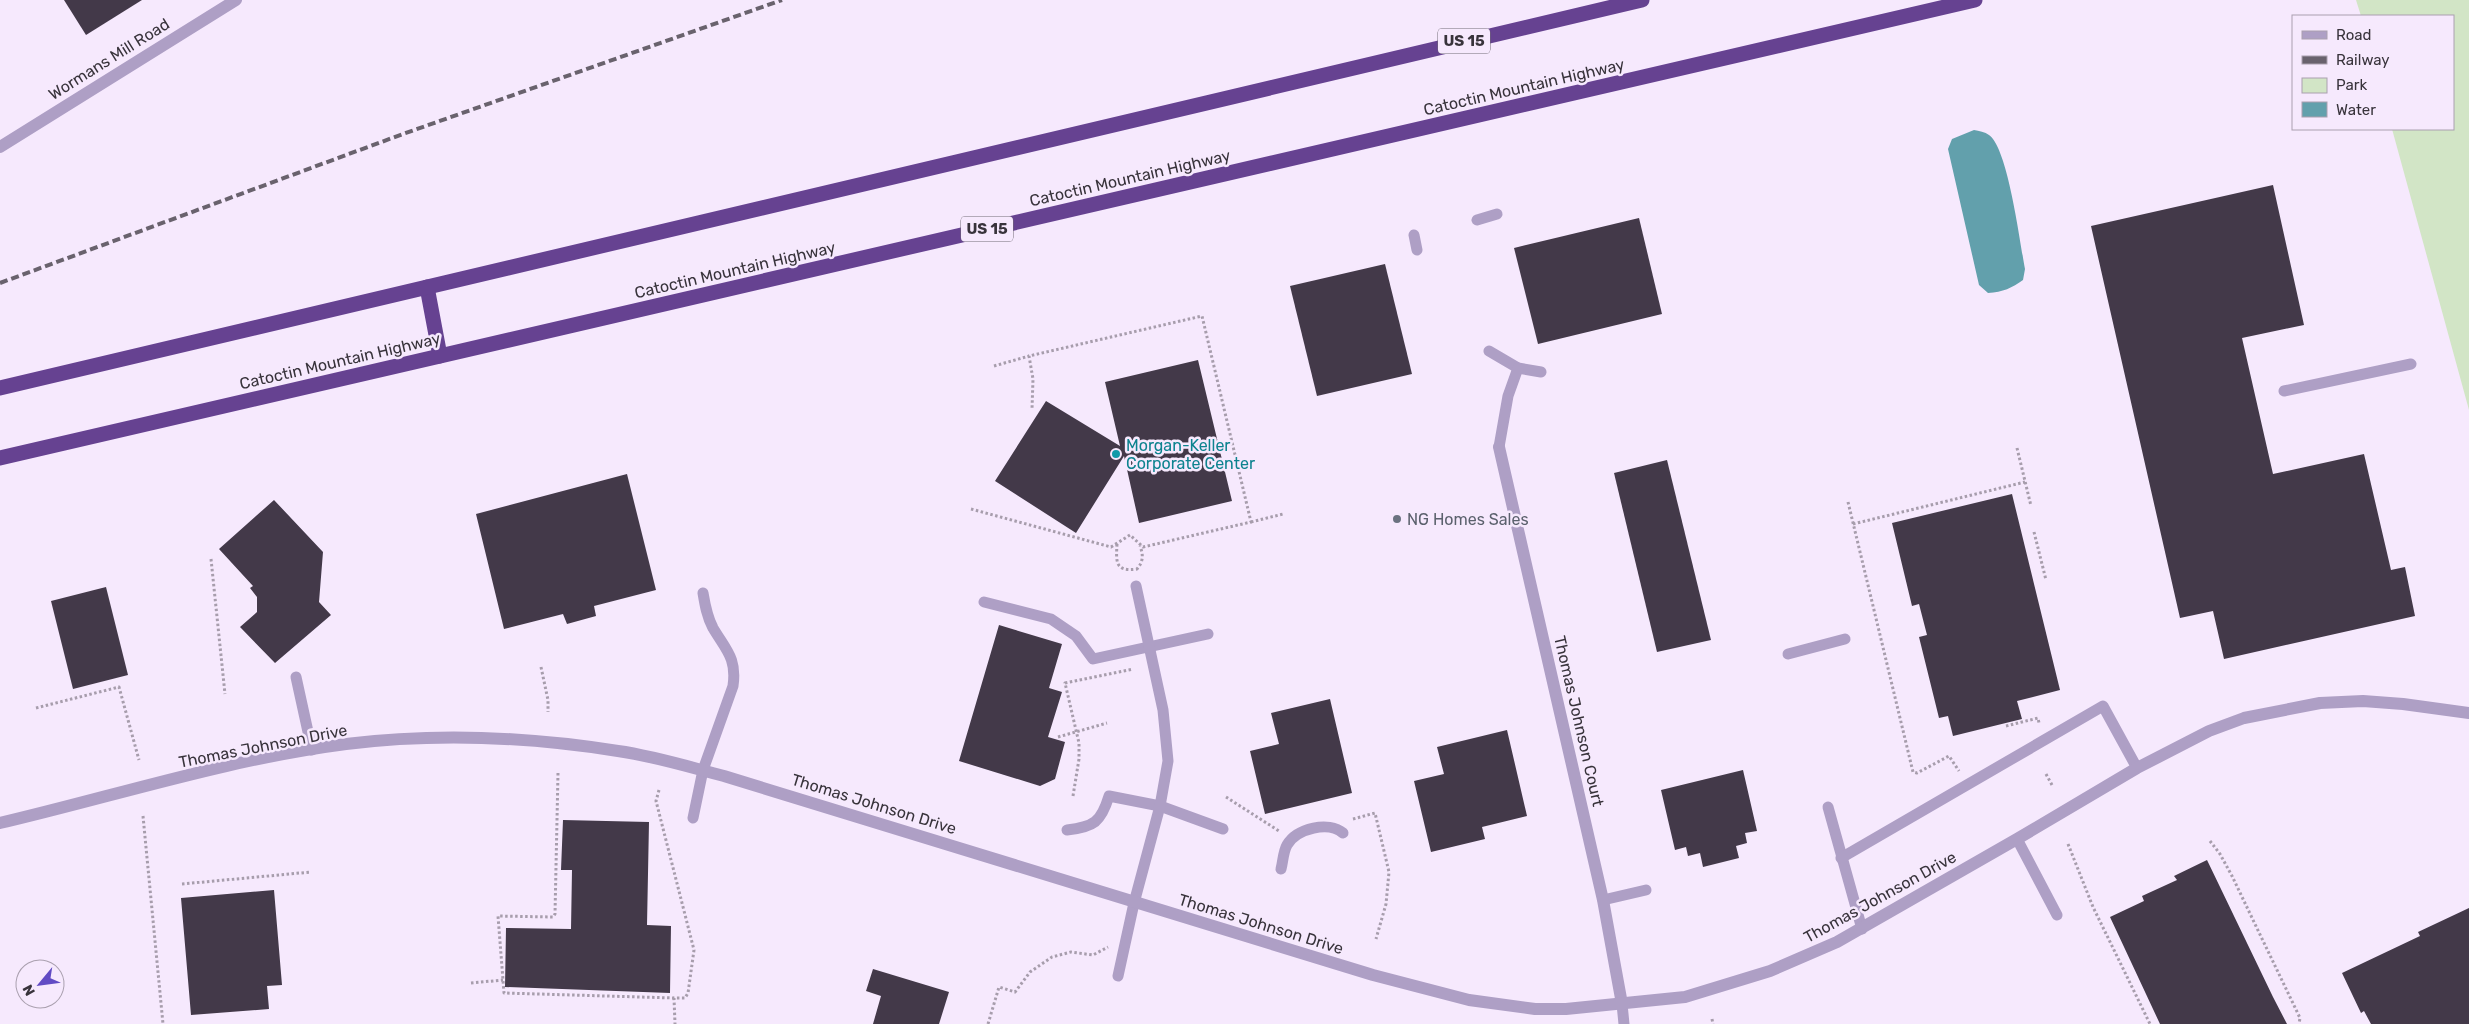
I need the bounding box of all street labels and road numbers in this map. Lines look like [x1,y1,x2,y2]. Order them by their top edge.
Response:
street label: Wormans Mill Road [45,14,173,104]
road number: US 15 [1438,28,1490,54]
street label: Catoctin Mountain Highway [1422,55,1626,119]
street label: Catoctin Mountain Highway [1028,146,1232,210]
road number: US 15 [961,216,1013,242]
street label: Catoctin Mountain Highway [633,238,837,302]
street label: Catoctin Mountain Highway [238,329,442,393]
street label: Thomas Johnson Court [1550,634,1608,808]
street label: Thomas Johnson Drive [177,720,349,772]
street label: Thomas Johnson Drive [789,770,959,838]
street label: Thomas Johnson Drive [1801,847,1960,947]
street label: Thomas Johnson Drive [1176,890,1346,958]

